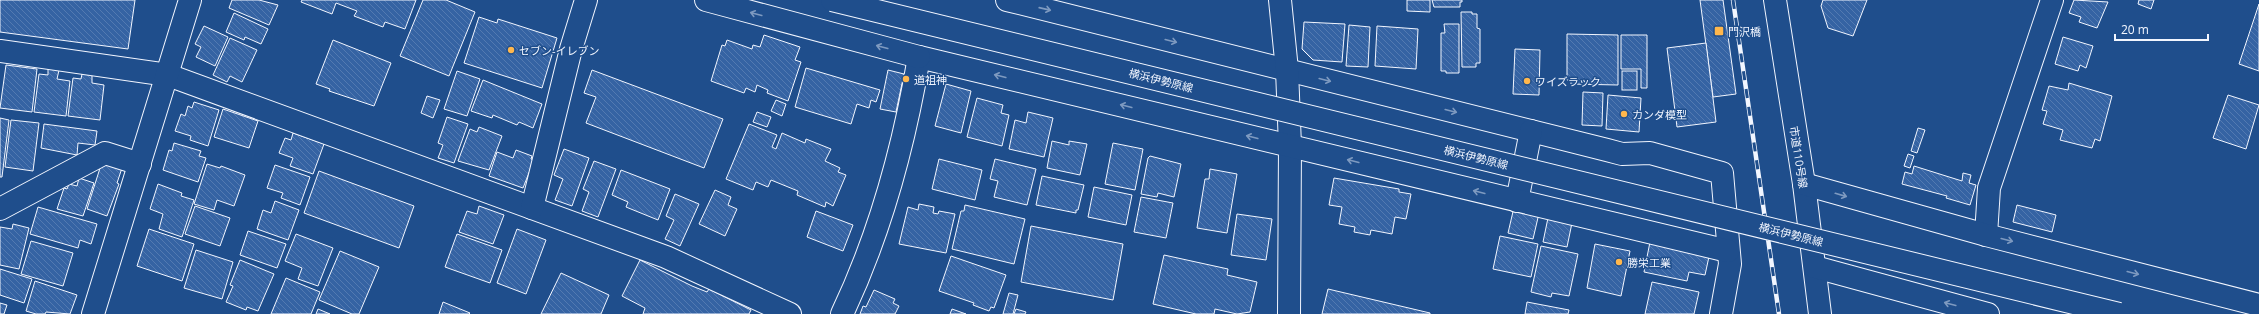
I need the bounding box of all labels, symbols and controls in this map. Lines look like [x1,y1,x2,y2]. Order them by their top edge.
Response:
one-way arrow [1038,6,1051,13]
one-way arrow [750,10,763,17]
scale bar [2115,16,2208,42]
text: 20 m [2121,21,2149,38]
place label: 門沢橋 [1728,24,1761,39]
marker: 門沢橋 [1713,25,1725,37]
one-way arrow [1164,37,1177,45]
place label: セブン-イレブン [519,43,600,58]
one-way arrow [875,43,888,50]
marker: セブン-イレブン [506,45,516,55]
street label: 横浜伊勢原線 [1127,65,1195,95]
place label: 道祖神 [914,72,947,87]
one-way arrow [993,72,1006,79]
marker: 道祖神 [901,74,911,84]
place label: ワイズラック [1535,74,1601,89]
one-way arrow [1318,76,1331,84]
marker: ワイズラック [1522,76,1532,86]
one-way arrow [1120,102,1133,110]
place label: カンダ模型 [1632,107,1687,122]
one-way arrow [1444,108,1457,116]
marker: カンダ模型 [1619,109,1629,119]
street label: 市道110号線 [1787,125,1811,189]
one-way arrow [1246,132,1259,140]
street label: 横浜伊勢原線 [1442,142,1510,172]
one-way arrow [1347,157,1360,164]
one-way arrow [1473,187,1486,195]
one-way arrow [1834,191,1847,199]
street label: 横浜伊勢原線 [1757,219,1825,249]
one-way arrow [2000,237,2013,244]
place label: 勝栄工業 [1627,255,1671,270]
marker: 勝栄工業 [1614,257,1624,267]
one-way arrow [2126,269,2139,277]
one-way arrow [1944,300,1957,307]

